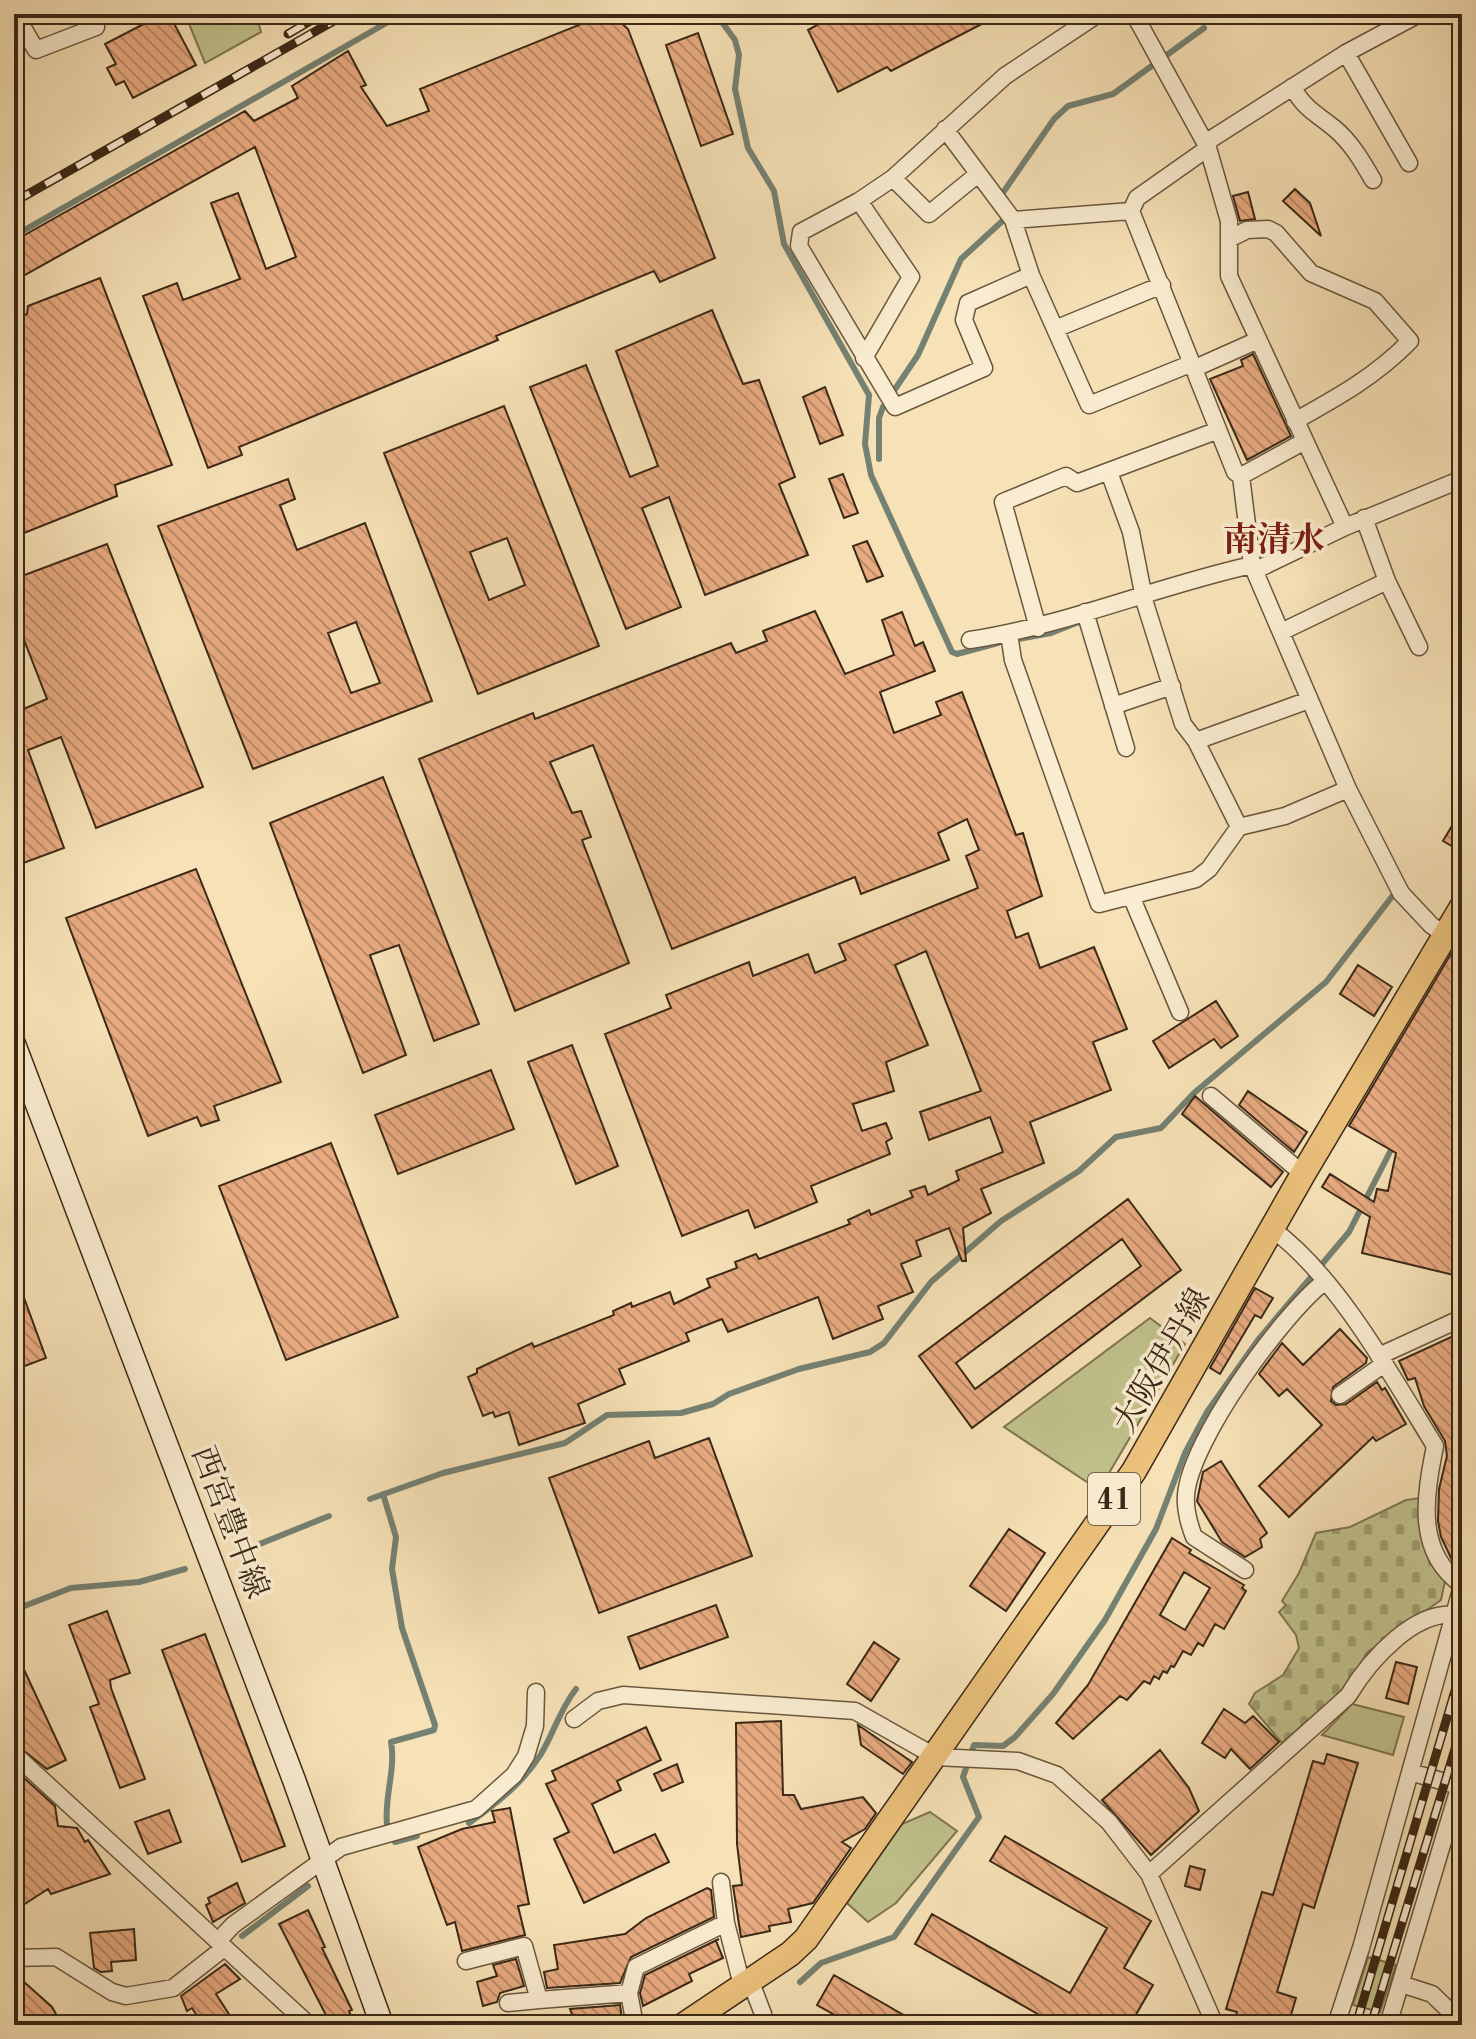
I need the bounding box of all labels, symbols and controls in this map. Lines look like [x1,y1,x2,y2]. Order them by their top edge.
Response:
district label: 南清水 [1223,521,1325,559]
street label: 大阪伊丹線 [1107,1283,1217,1439]
street label: 西宮豊中線 [185,1442,275,1604]
road number: 41 [1088,1473,1140,1525]

